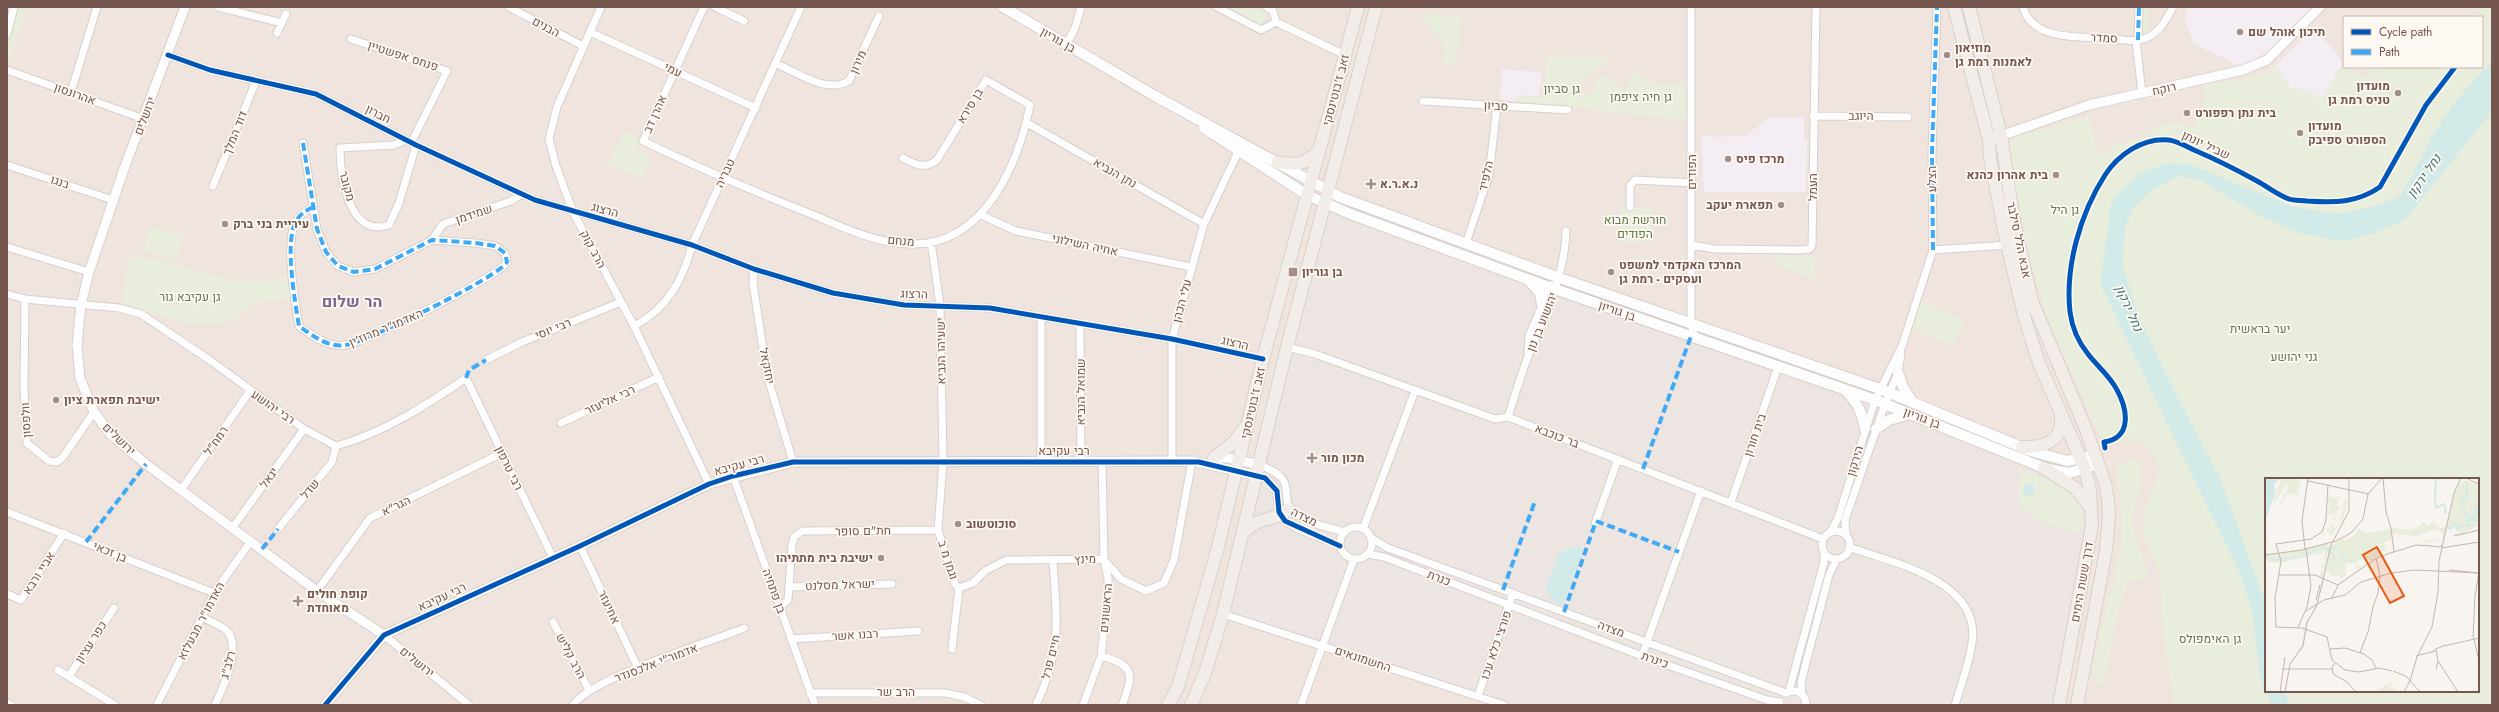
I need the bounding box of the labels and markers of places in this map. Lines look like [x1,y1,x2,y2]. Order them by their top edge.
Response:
place label: תיכון אוהל שם [2248,23,2325,41]
marker: תיכון אוהל שם [2235,27,2245,37]
place label: מוזיאון לאמנות רמת גן [1955,39,2032,71]
marker: מוזיאון לאמנות רמת גן [1942,50,1952,60]
place label: מועדון טניס רמת גן [2328,77,2390,109]
marker: מועדון טניס רמת גן [2393,88,2403,98]
place label: בית נתן רפפורט [2195,104,2277,122]
marker: בית נתן רפפורט [2182,108,2192,118]
place label: מועדון הספורט ספיבק [2308,117,2386,149]
marker: מועדון הספורט ספיבק [2295,128,2305,138]
place label: מרכז פיס [1736,150,1785,168]
marker: מרכז פיס [1723,154,1733,164]
place label: בית אהרון כהנא [1967,166,2048,184]
marker: בית אהרון כהנא [2051,170,2061,180]
place label: נ.א.ר.א [1380,175,1418,193]
marker: נ.א.ר.א [1365,178,1377,190]
place label: תפארת יעקב [1706,196,1773,214]
marker: תפארת יעקב [1776,200,1786,210]
place label: עיריית בני ברק [233,215,309,233]
marker: עיריית בני ברק [220,219,230,229]
place label: המרכז האקדמי למשפט ועסקים - רמת גן [1619,256,1741,288]
place label: בן גוריון [1302,263,1343,281]
marker: בן גוריון [1287,266,1299,278]
marker: המרכז האקדמי למשפט ועסקים - רמת גן [1606,267,1616,277]
place label: ישיבת תפארת ציון [64,391,160,409]
marker: ישיבת תפארת ציון [51,395,61,405]
place label: מכון מור [1321,449,1365,467]
marker: מכון מור [1306,452,1318,464]
place label: סוכוטשוב [966,515,1017,533]
marker: סוכוטשוב [953,519,963,529]
place label: ישיבת בית מתתיהו [776,549,873,567]
marker: ישיבת בית מתתיהו [876,553,886,563]
place label: קופת חולים מאוחדת [307,585,368,617]
marker: קופת חולים מאוחדת [292,595,304,607]

